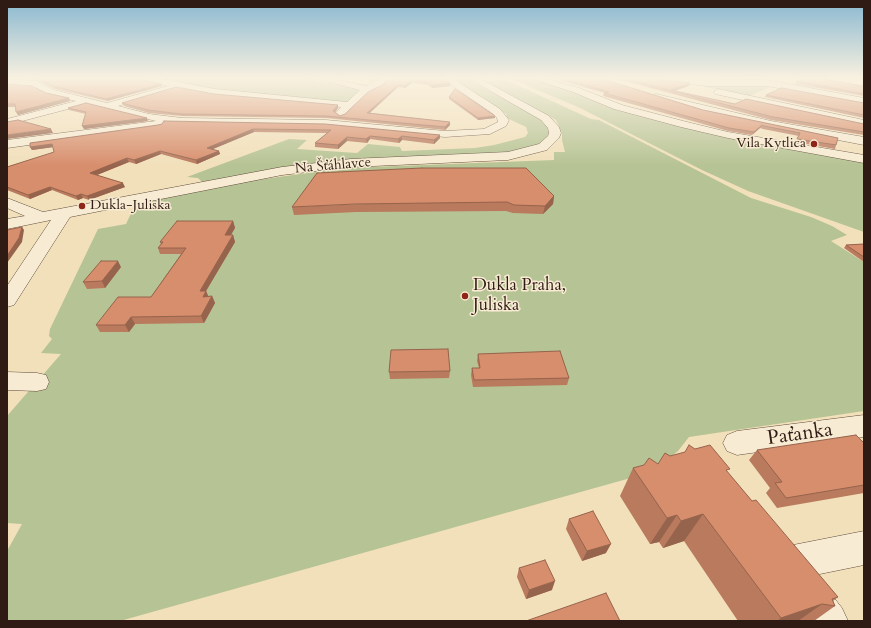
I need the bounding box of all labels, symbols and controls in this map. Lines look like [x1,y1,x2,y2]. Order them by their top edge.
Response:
place label: Vila Kytlica [736,136,806,152]
marker: Vila Kytlica [809,139,819,149]
street label: Na Šťáhlavce [294,154,372,178]
place label: Dukla-Juliska [90,198,171,214]
marker: Dukla-Juliska [77,201,87,211]
place label: Dukla Praha, Juliska [473,276,566,316]
marker: Dukla Praha, Juliska [460,291,470,301]
street label: Paťanka [766,419,834,451]

